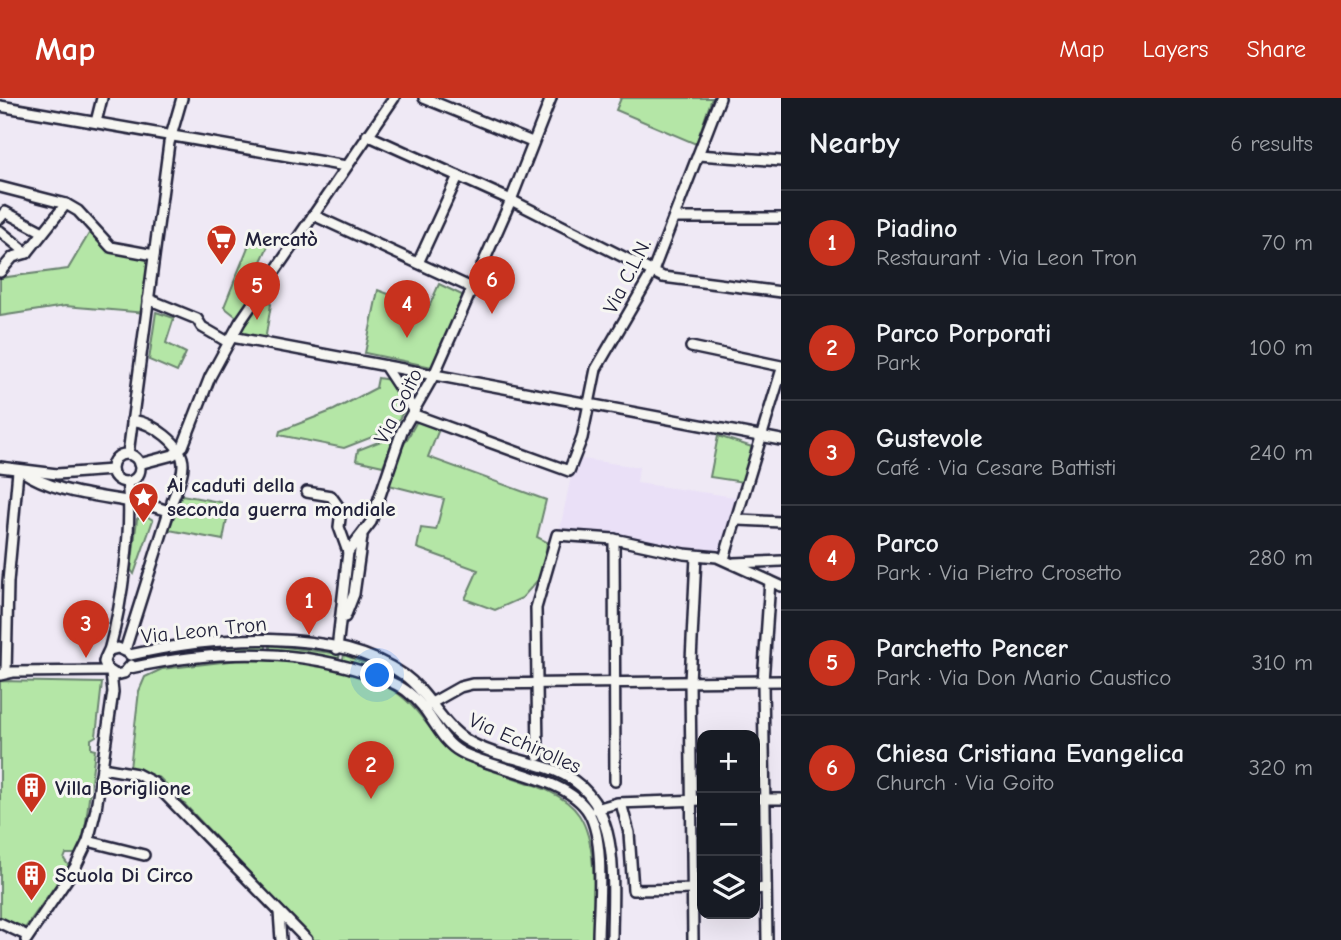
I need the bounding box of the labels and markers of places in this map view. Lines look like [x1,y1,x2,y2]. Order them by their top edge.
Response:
supermarket icon: Mercatò [205,222,239,266]
place label: Mercatò [245,227,318,251]
pin: 6 [469,256,515,314]
pin: 5 [234,262,280,320]
pin: 4 [384,280,430,338]
place label: Ai caduti della seconda guerra mondiale [167,473,396,521]
place icon: Ai caduti della seconda guerra mondiale [127,480,161,524]
pin: 1 [286,577,332,635]
pin: 3 [63,600,109,658]
pin: 2 [348,741,394,799]
building icon: Villa Boriglione [15,771,49,815]
place label: Villa Boriglione [55,776,191,800]
building icon: Scuola Di Circo [15,858,49,902]
place label: Scuola Di Circo [55,863,193,887]

